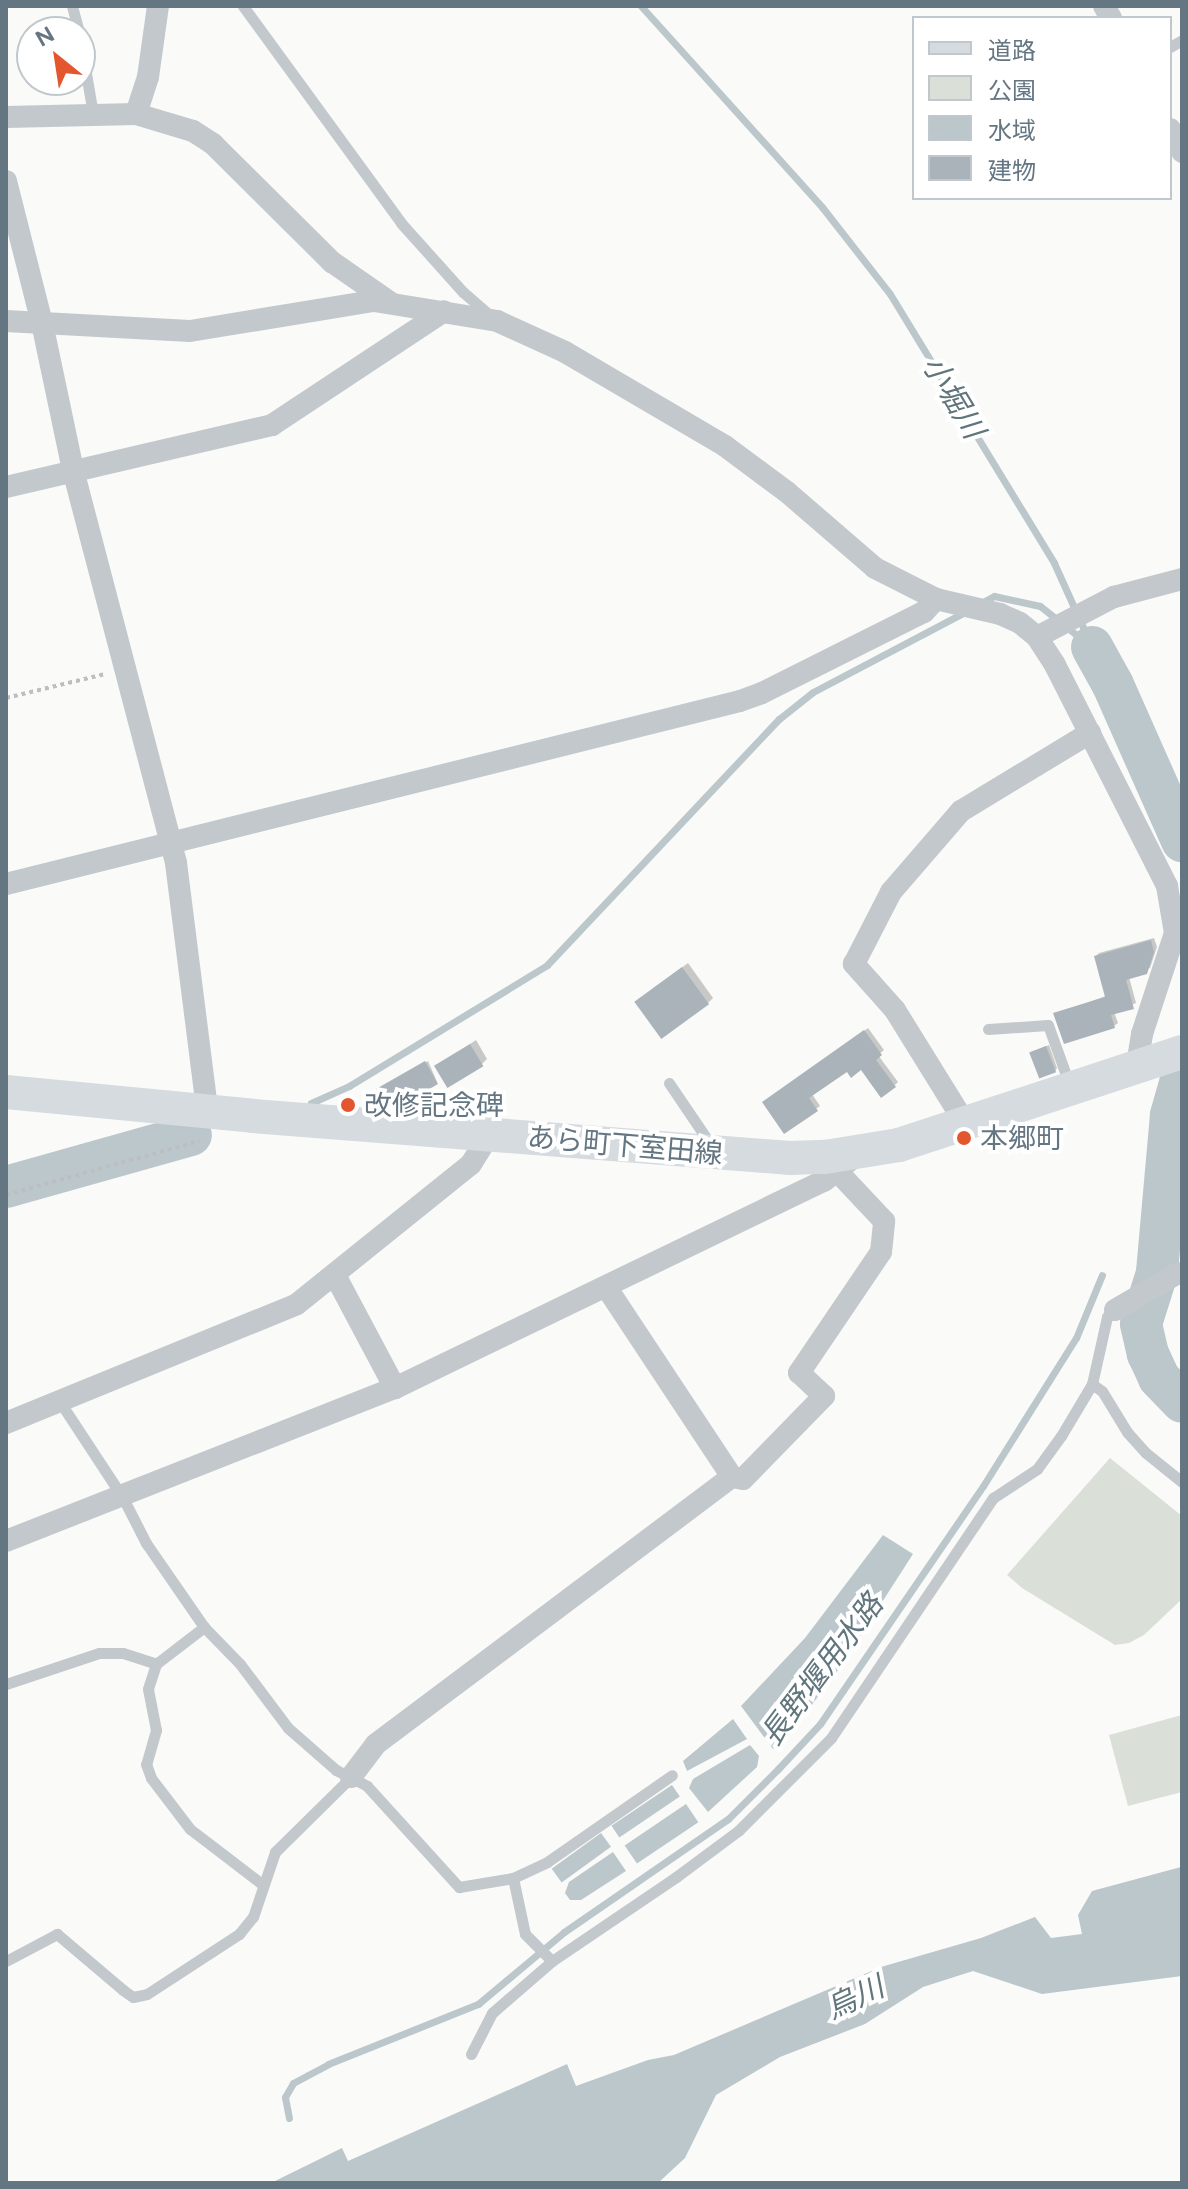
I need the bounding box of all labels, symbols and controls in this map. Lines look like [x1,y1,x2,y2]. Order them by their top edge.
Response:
north arrow [16,16,96,96]
legend [912,16,1172,200]
text: N [31,21,59,52]
text: 道路 [988,36,1036,65]
text: 公園 [988,76,1036,105]
text: 水域 [988,116,1036,145]
text: 建物 [988,156,1036,185]
water label: 小堀川 [914,349,992,445]
place label: 改修記念碑 [364,1088,504,1122]
marker: 改修記念碑 [339,1096,357,1114]
street label: あら町下室田線 [526,1120,724,1170]
place label: 本郷町 [980,1121,1064,1155]
marker: 本郷町 [955,1129,973,1147]
water label: 長野堰用水路 [753,1587,891,1753]
water label: 烏川 [820,1969,890,2027]

